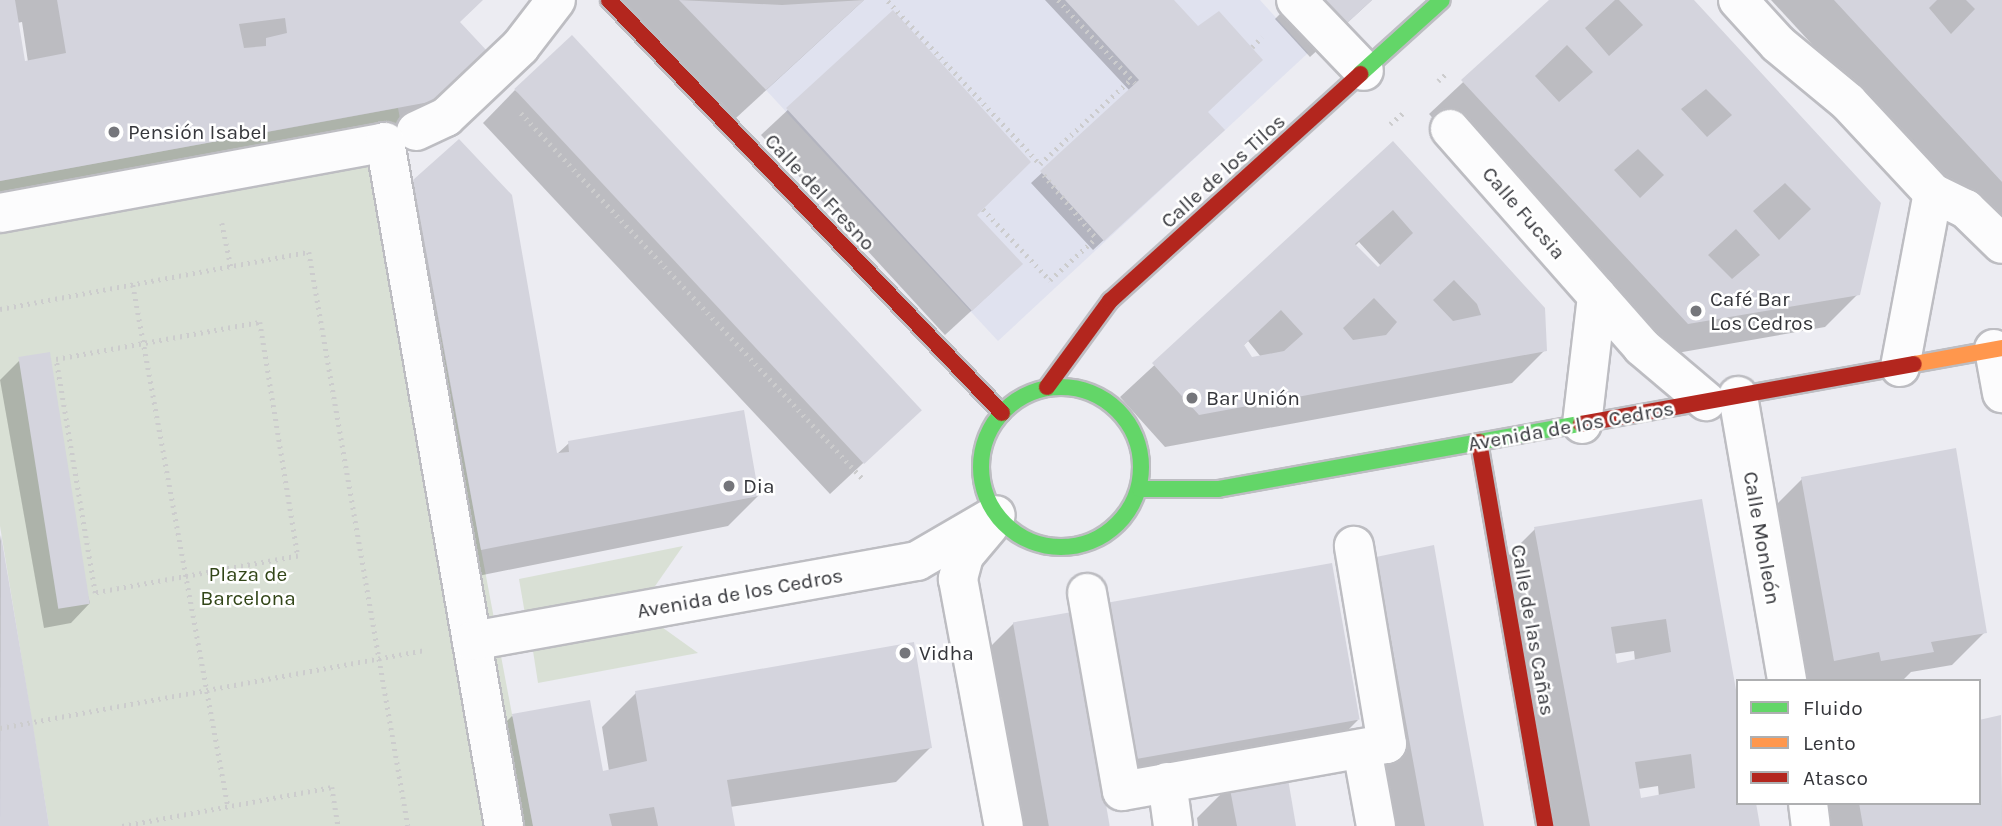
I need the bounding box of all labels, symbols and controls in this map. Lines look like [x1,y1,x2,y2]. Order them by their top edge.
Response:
street label: Calle de los Tilos [1156,109,1290,233]
place label: Pensión Isabel [128,119,267,145]
marker: Pensión Isabel [106,124,122,140]
street label: Calle del Fresno [759,128,881,256]
street label: Calle Fucsia [1477,161,1571,265]
place label: Café Bar Los Cedros [1710,286,1814,336]
marker: Café Bar Los Cedros [1688,303,1704,319]
place label: Bar Unión [1206,385,1300,411]
marker: Bar Unión [1184,390,1200,406]
street label: Avenida de los Cedros [1466,395,1676,457]
street label: Calle Monleón [1738,469,1786,607]
place label: Dia [743,473,775,499]
marker: Dia [721,478,737,494]
street label: Calle de las Cañas [1506,542,1560,718]
park label: Plaza de Barcelona [200,561,296,611]
street label: Avenida de los Cedros [635,562,845,624]
place label: Vidha [919,640,974,666]
marker: Vidha [897,645,913,661]
legend [1736,679,1981,805]
text: Fluido [1803,696,1863,720]
text: Lento [1803,731,1856,755]
text: Atasco [1803,766,1868,790]

